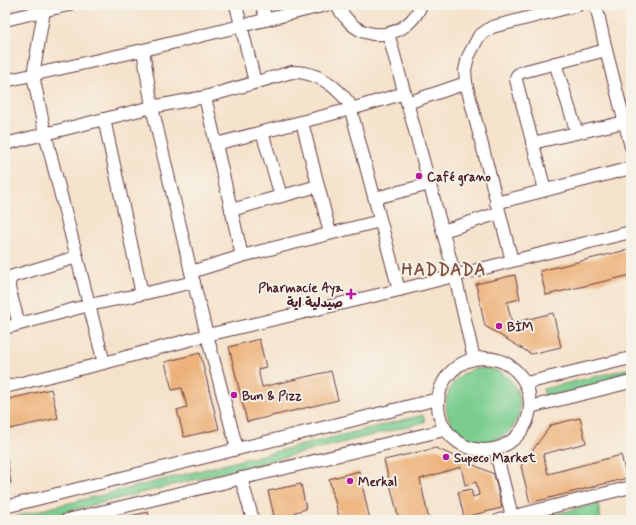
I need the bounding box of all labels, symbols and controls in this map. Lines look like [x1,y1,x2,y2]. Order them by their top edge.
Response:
place label: Café grano [427,169,491,187]
marker: Café grano [414,171,424,181]
district label: HADDADA [402,259,486,281]
place label: Pharmacie Aya صيدلية اية [258,280,344,312]
marker: Pharmacie Aya صيدلية اية [346,289,356,299]
place label: BİM [507,319,534,336]
marker: BİM [494,321,504,331]
place label: Bun & Pizz [242,388,302,405]
marker: Bun & Pizz [229,390,239,400]
place label: Supeco Market [454,450,536,467]
marker: Supeco Market [441,452,451,462]
place label: Merkal [358,474,397,491]
marker: Merkal [345,476,355,486]

